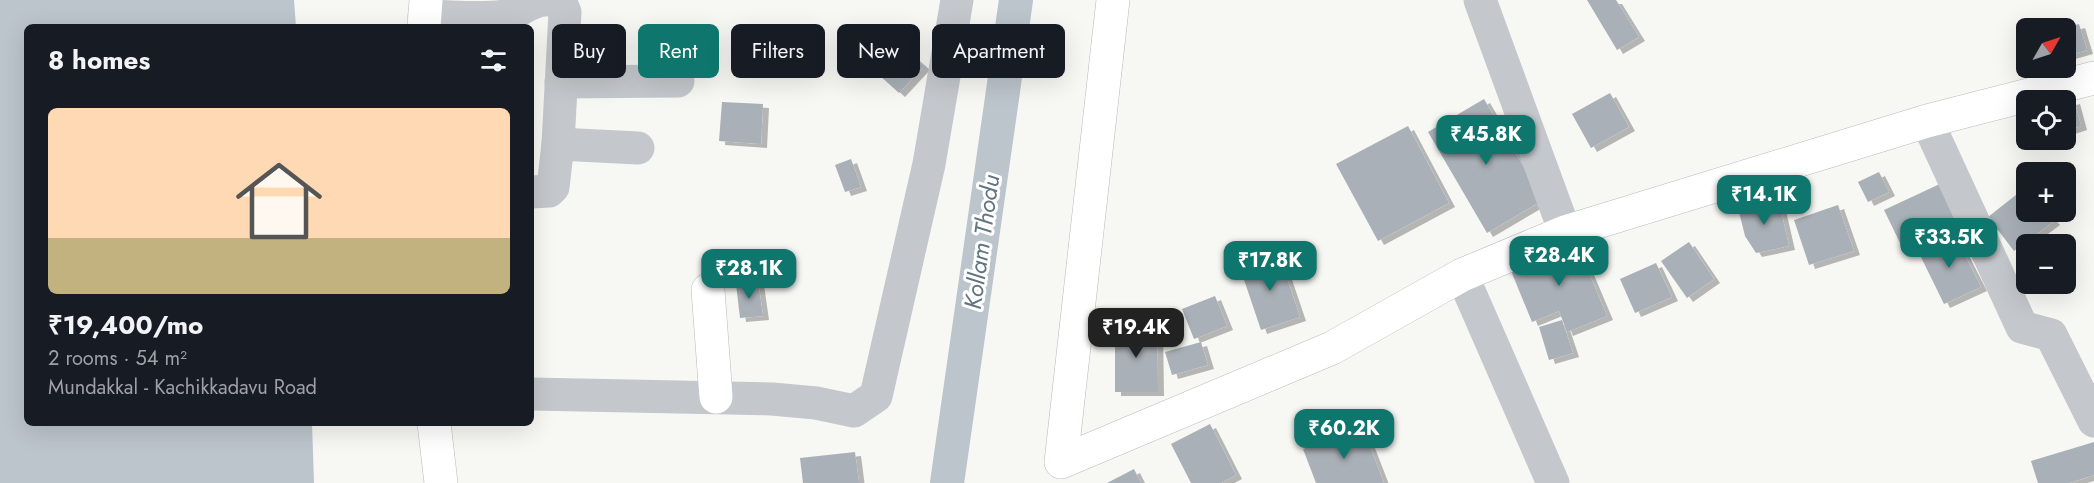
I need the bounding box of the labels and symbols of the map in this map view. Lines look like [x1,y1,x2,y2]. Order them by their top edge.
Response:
north arrow [2016,18,2076,78]
pin: ₹45.8K [1437,115,1535,166]
water label: Kollam Thodu [955,172,1008,312]
pin: ₹14.1K [1715,175,1813,226]
pin: ₹33.5K [1900,218,1998,269]
pin: ₹28.4K [1510,236,1608,287]
pin: ₹17.8K [1221,241,1319,292]
pin: ₹28.1K [700,249,798,300]
pin: ₹19.4K [1087,308,1185,359]
pin: ₹60.2K [1295,409,1393,460]

